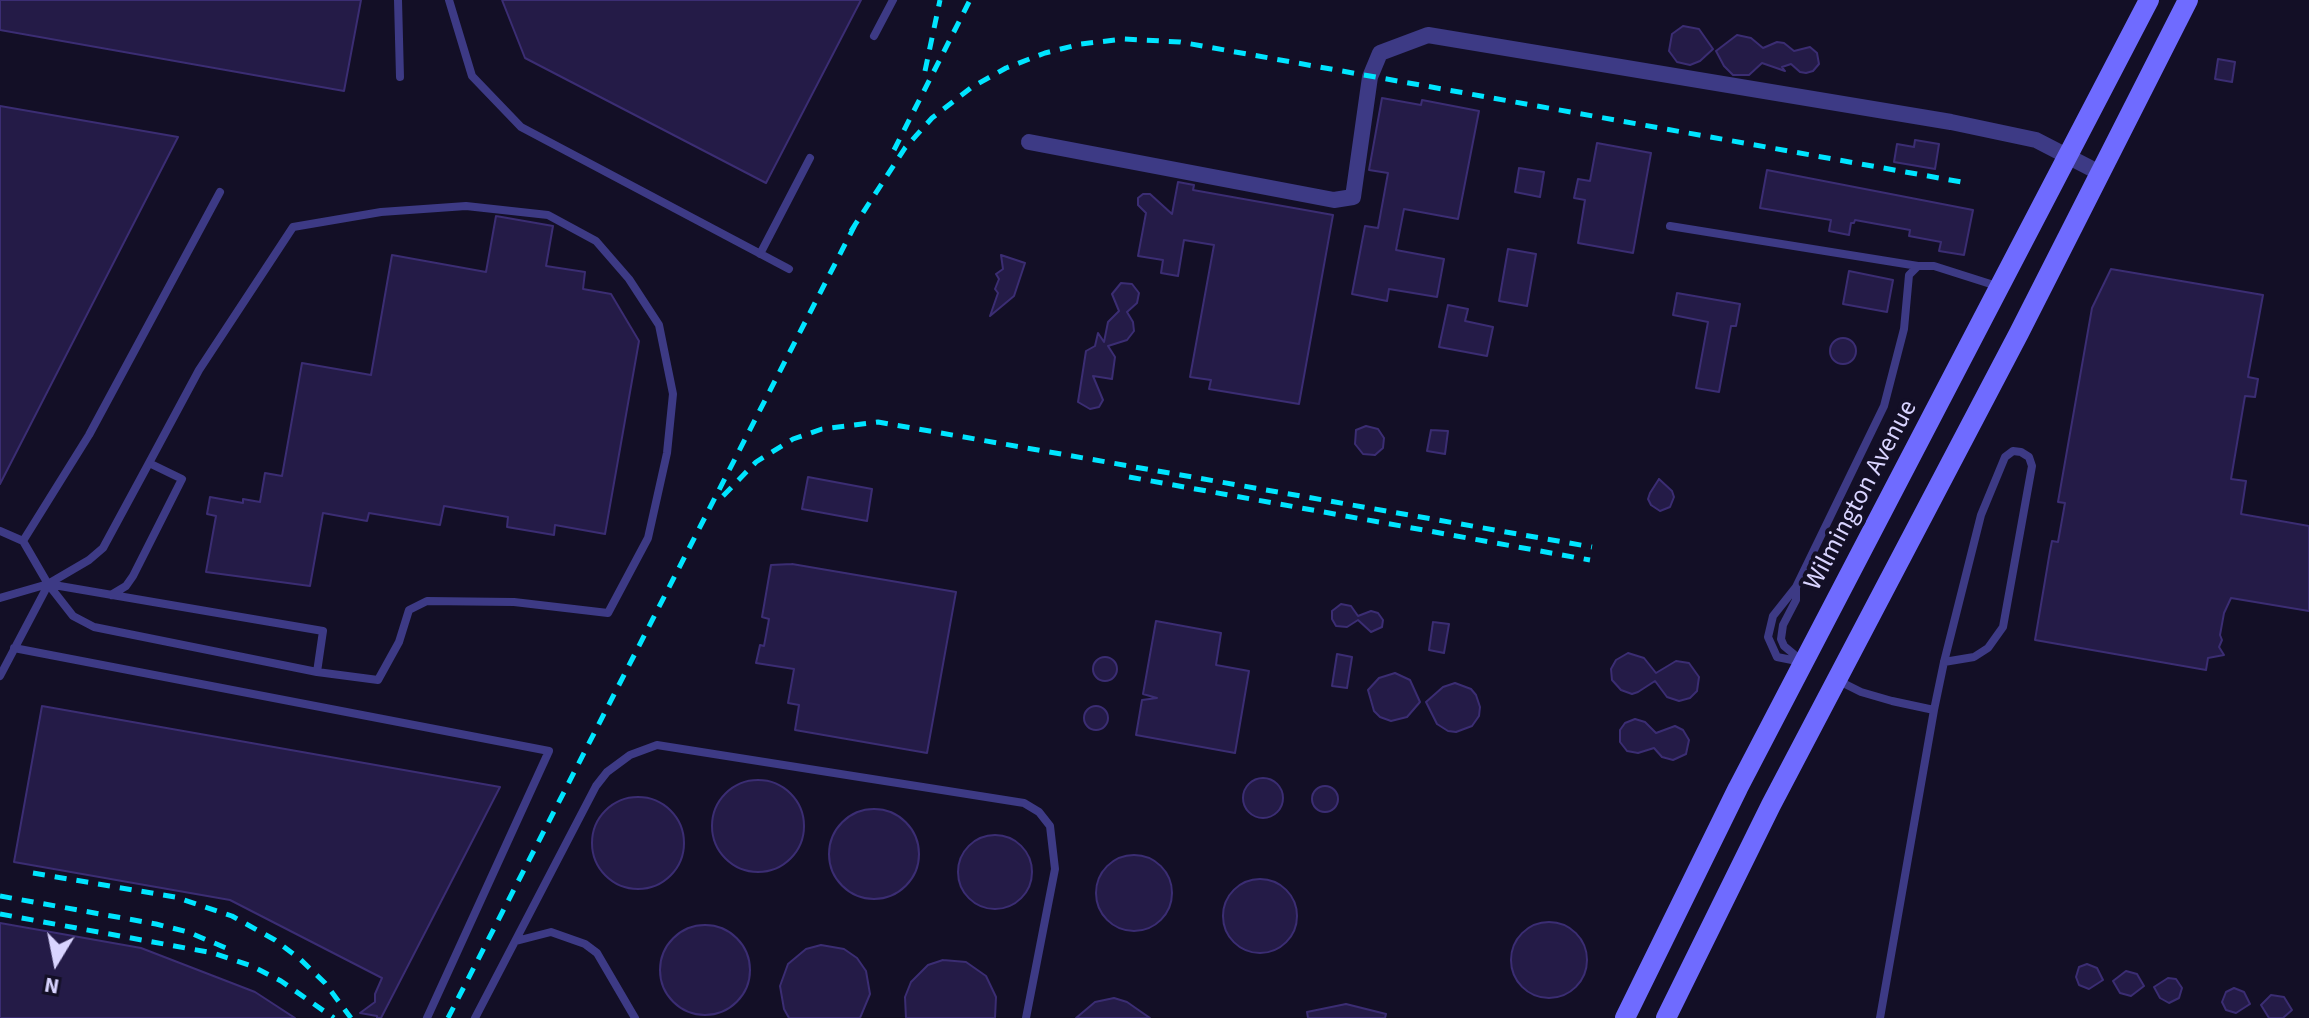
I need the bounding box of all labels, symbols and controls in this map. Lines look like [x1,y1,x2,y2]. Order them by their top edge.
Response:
street label: Wilmington Avenue [1799,396,1925,596]
north arrow [16,922,96,1002]
text: N [42,969,62,1003]

